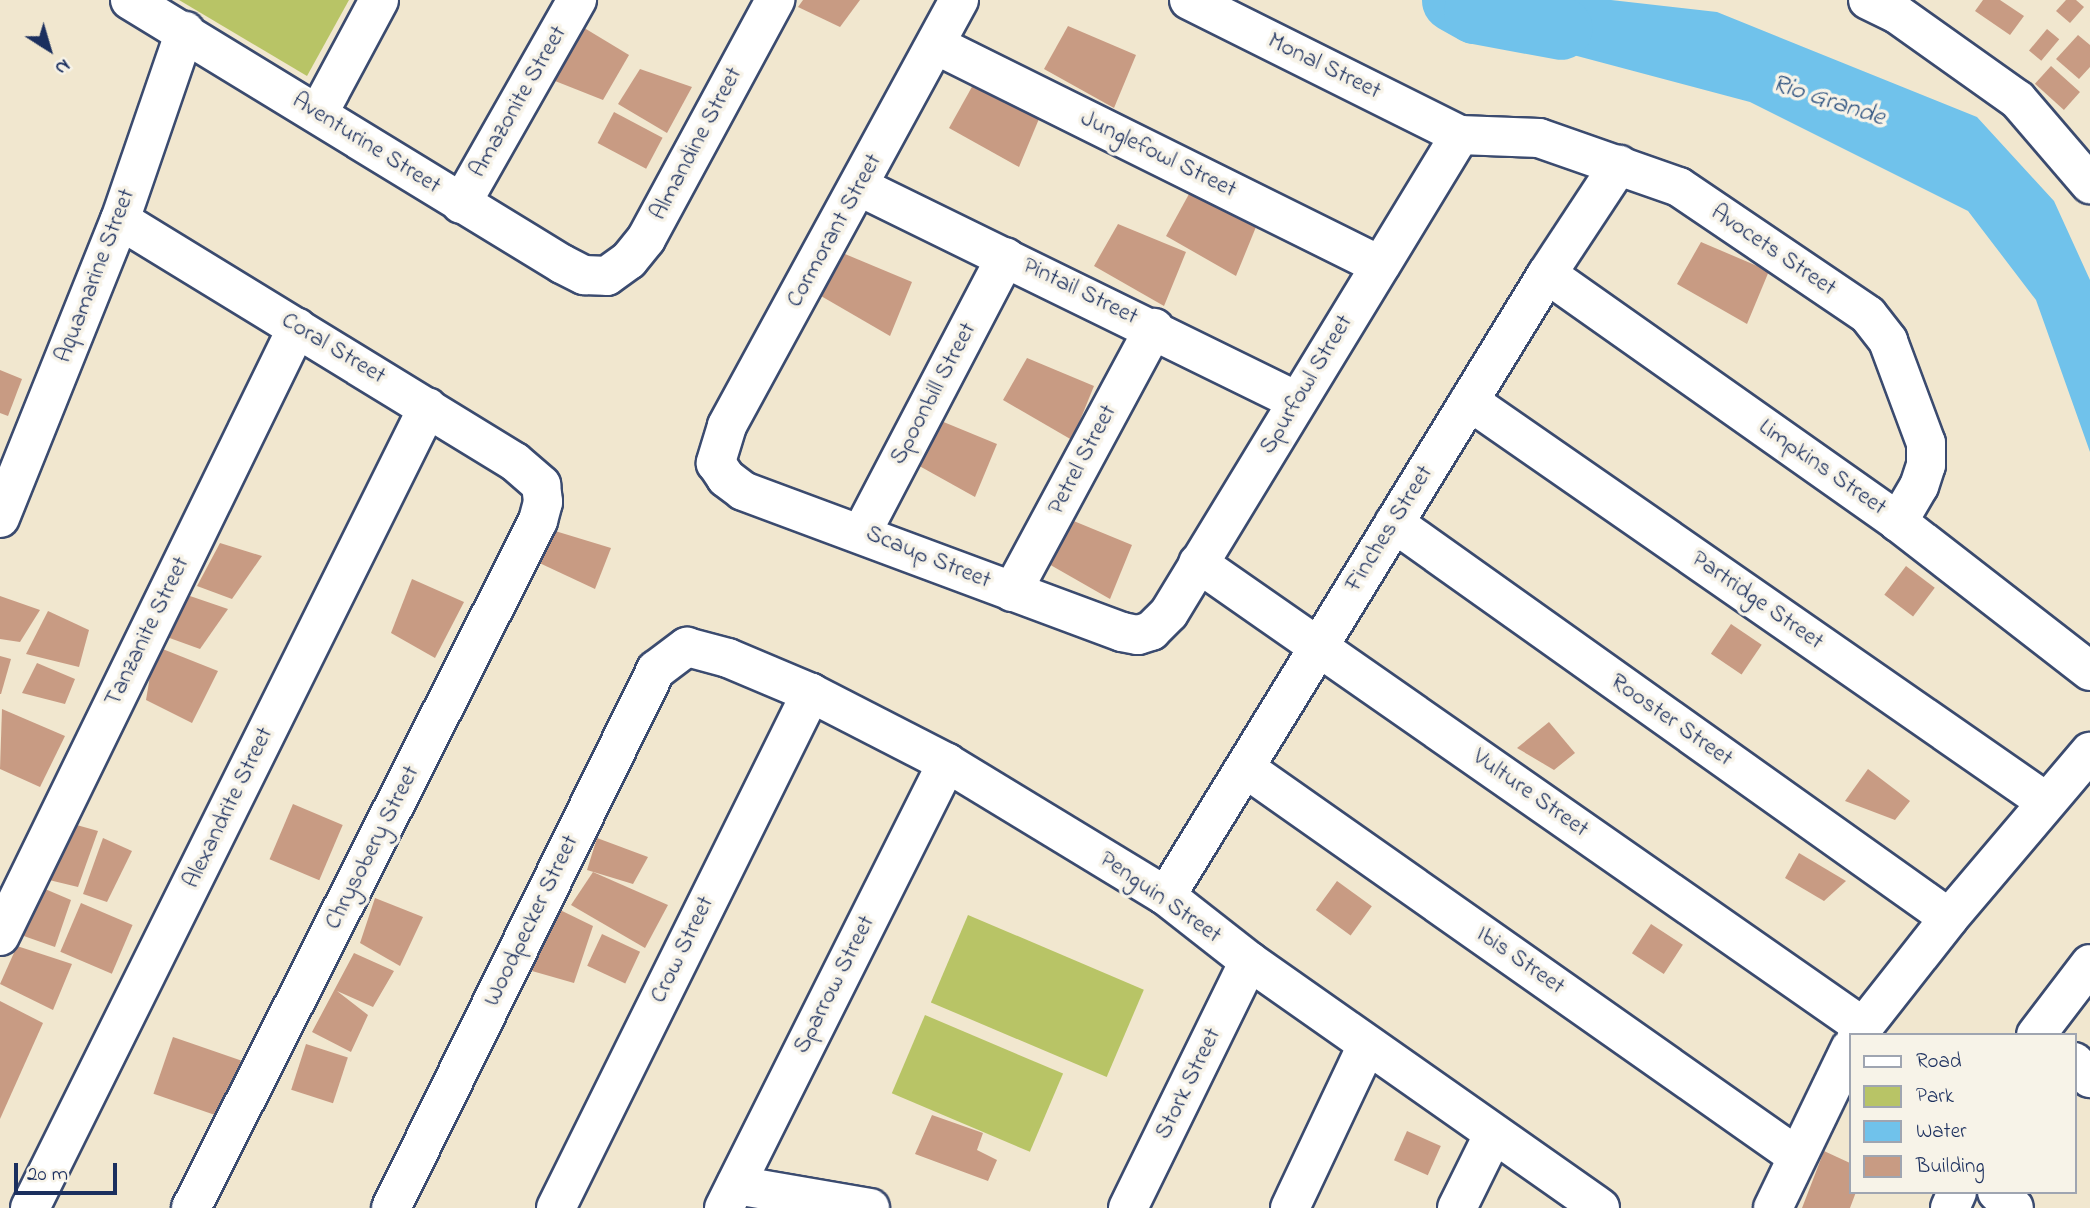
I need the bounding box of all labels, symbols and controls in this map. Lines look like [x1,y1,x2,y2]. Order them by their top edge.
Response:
north arrow [14,14,84,84]
street label: Amazonite Street [464,21,574,183]
street label: Monal Street [1263,27,1385,107]
text: N [49,52,75,81]
street label: Almandine Street [645,63,749,225]
water label: Rio Grande [1768,69,1888,135]
street label: Aventurine Street [286,87,446,201]
street label: Junglefowl Street [1075,105,1241,205]
street label: Cormorant Street [781,149,889,313]
street label: Aquamarine Street [50,185,142,367]
street label: Avocets Street [1705,199,1841,303]
street label: Pintail Street [1018,252,1142,332]
street label: Coral Street [276,307,390,391]
street label: Spurfowl Street [1254,310,1360,460]
street label: Spoonbill Street [884,318,984,470]
street label: Petrel Street [1042,400,1124,520]
street label: Limpkins Street [1753,413,1891,523]
street label: Finches Street [1340,461,1440,597]
street label: Scaup Street [861,520,995,596]
street label: Partridge Street [1686,545,1828,657]
street label: Tanzanite Street [99,552,197,712]
street label: Rooster Street [1604,668,1738,774]
street label: Alexandrite Street [178,723,280,893]
street label: Vulture Street [1466,743,1594,845]
street label: Chrysobery Street [319,761,427,935]
street label: Woodpecker Street [478,831,586,1011]
street label: Penguin Street [1094,845,1226,951]
street label: Crow Street [645,892,721,1008]
street label: Sparrow Street [788,911,882,1059]
street label: Ibis Street [1470,920,1570,1002]
street label: Stork Street [1150,1024,1228,1144]
legend [1848,1033,2076,1194]
text: Road [1916,1047,1962,1077]
text: Park [1916,1082,1954,1112]
text: Water [1916,1117,1967,1147]
scale bar [18,1148,121,1192]
text: Building [1916,1152,1985,1182]
text: 20 m [27,1160,68,1190]

